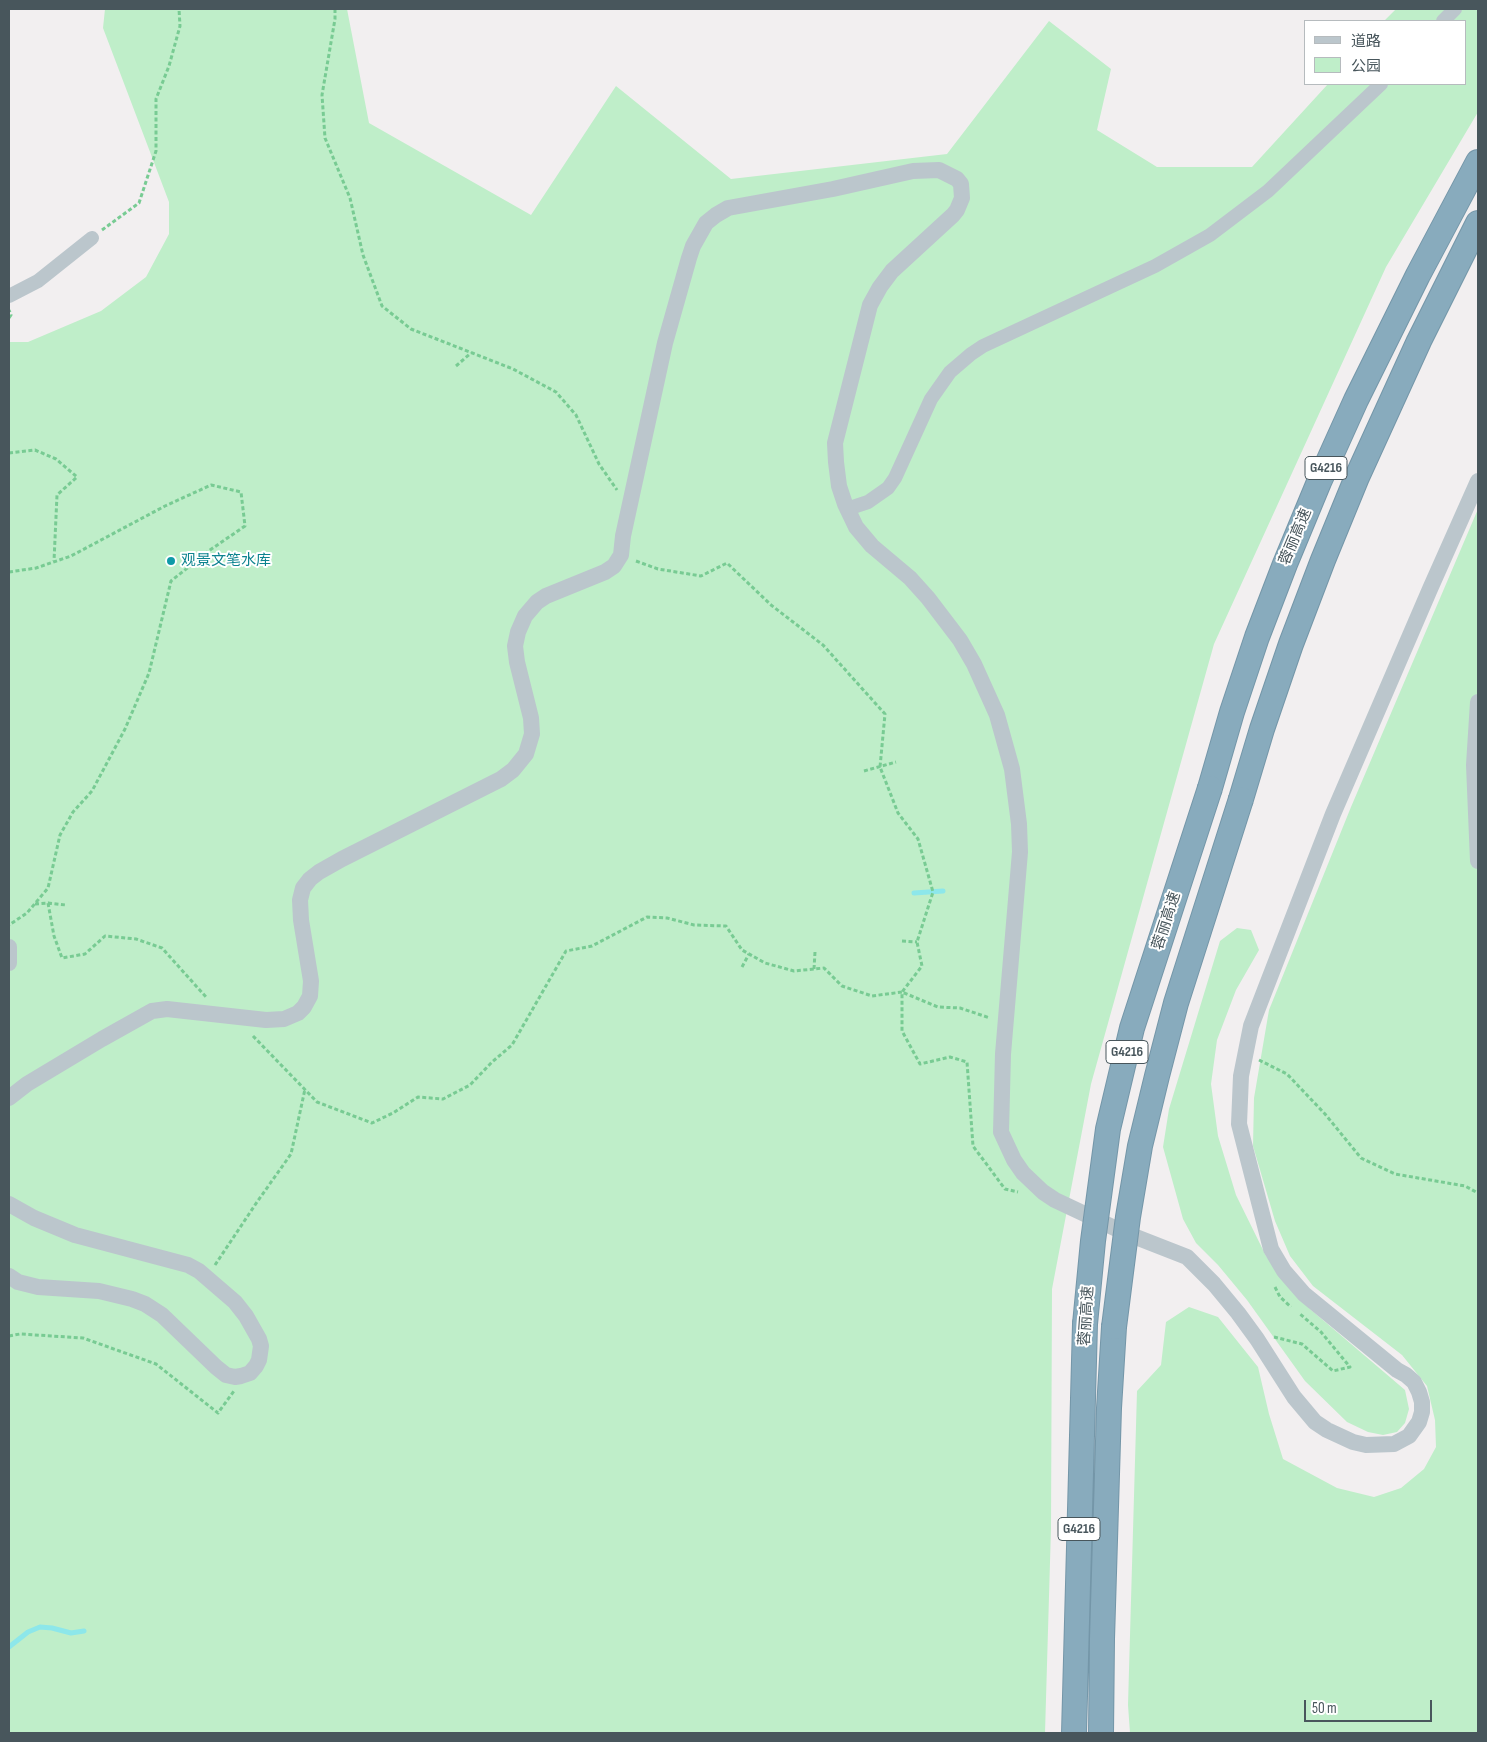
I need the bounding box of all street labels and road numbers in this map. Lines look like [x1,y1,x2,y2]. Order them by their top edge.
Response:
road number: G4216 [1305,456,1347,479]
street label: 蓉丽高速 [1276,506,1316,568]
street label: 蓉丽高速 [1149,890,1185,952]
road number: G4216 [1106,1040,1148,1064]
street label: 蓉丽高速 [1076,1285,1098,1347]
road number: G4216 [1058,1518,1100,1540]

